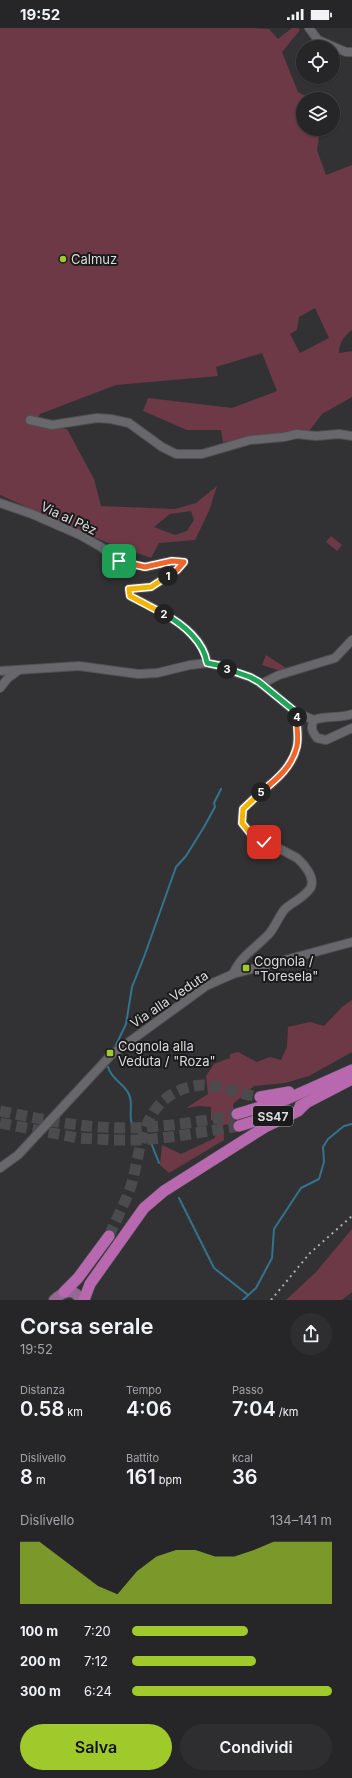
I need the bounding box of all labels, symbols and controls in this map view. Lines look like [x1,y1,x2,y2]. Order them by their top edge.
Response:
text: 19:52 [20,5,60,24]
map controls [296,40,340,136]
button: locate [296,40,340,84]
button: layers [296,92,340,136]
place label: Calmuz [71,251,117,267]
marker: Calmuz [58,254,68,264]
street label: Via al Pèz [38,498,100,538]
pin [102,544,136,578]
icon: arrive [108,550,130,572]
pin: 1 [158,566,178,586]
text: 1 [166,569,170,583]
pin: 2 [154,604,174,624]
text: 2 [161,607,167,621]
pin: 3 [217,659,237,679]
text: 3 [223,662,231,676]
pin: 4 [287,707,307,727]
text: 4 [293,710,301,724]
pin: 5 [251,782,271,802]
text: 5 [257,785,265,799]
pin [247,825,281,859]
icon: check [253,831,275,853]
place label: Cognola / "Toresela" [254,953,318,984]
marker: Cognola / "Toresela" [241,963,251,973]
street label: Via alla Veduta [127,967,211,1031]
place label: Cognola alla Veduta / "Roza" [118,1038,216,1069]
marker: Cognola alla Veduta / "Roza" [105,1048,115,1058]
road number: SS47 [253,1106,293,1126]
text: Corsa serale [20,1313,154,1339]
button: share [290,1313,332,1355]
text: 19:52 [20,1341,53,1357]
text: Distanza [20,1383,65,1397]
text: Tempo [126,1383,162,1397]
text: Passo [232,1383,263,1397]
text: 0.58 [20,1397,64,1421]
text: 4:06 [126,1397,172,1421]
text: 7:04 [232,1397,276,1421]
text: km [64,1405,83,1419]
text: /km [276,1405,298,1419]
text: Dislivello [20,1451,66,1465]
text: Battito [126,1451,159,1465]
text: kcal [232,1451,253,1465]
text: 8 [20,1465,33,1489]
text: 161 [126,1465,156,1489]
text: 36 [232,1465,258,1489]
text: m [33,1473,46,1487]
text: bpm [156,1473,182,1487]
text: Dislivello [20,1512,74,1528]
text: 134–141 m [270,1512,332,1528]
text: 100 m [20,1623,58,1639]
text: 7:20 [84,1623,111,1639]
text: 200 m [20,1653,61,1669]
text: 7:12 [84,1653,108,1669]
text: 300 m [20,1683,61,1699]
text: 6:24 [84,1683,112,1699]
button: Salva [20,1724,172,1770]
button: Condividi [180,1724,332,1770]

